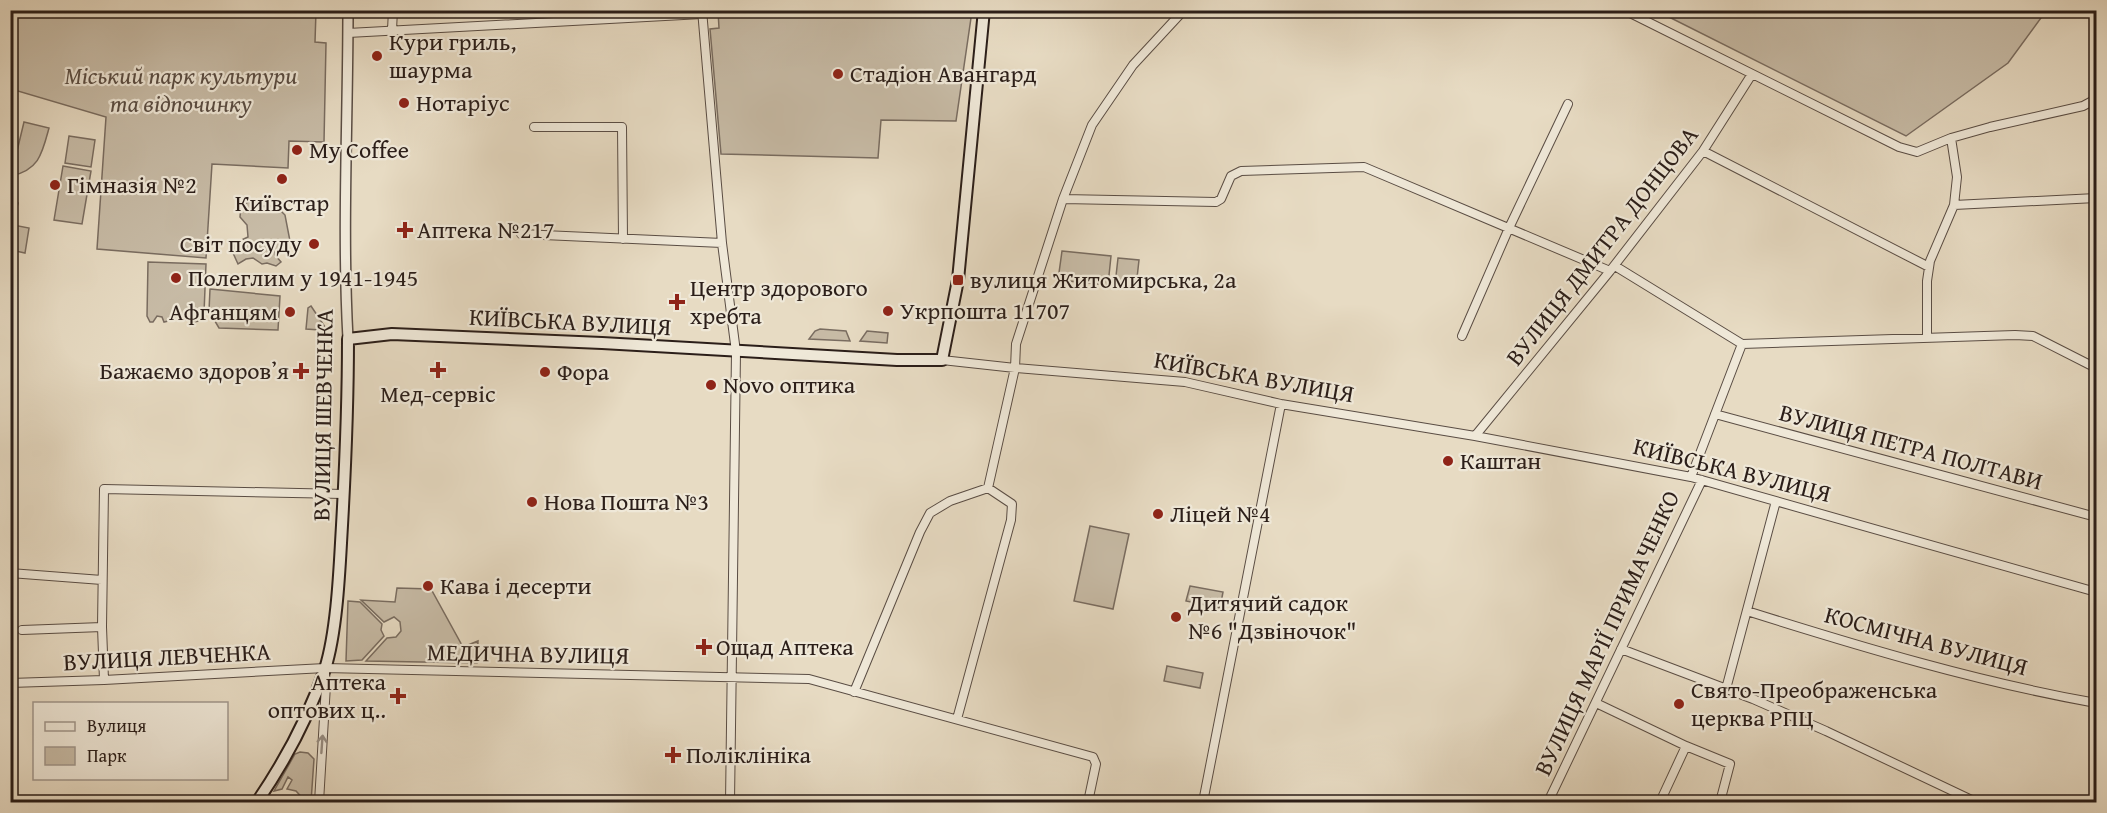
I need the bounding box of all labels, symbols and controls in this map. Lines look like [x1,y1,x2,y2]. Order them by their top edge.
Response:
place label: Кури гриль, шаурма [389,24,516,87]
marker: Кури гриль, шаурма [370,49,384,63]
place label: Стадіон Авангард [850,56,1036,91]
park label: Міський парк культури та відпочинку [65,58,297,121]
marker: Стадіон Авангард [831,67,845,81]
place label: Нотаріус [416,85,510,120]
marker: Нотаріус [397,96,411,110]
street label: ВУЛИЦЯ ДМИТРА ДОНЦОВА [1497,118,1707,373]
place label: My Coffee [309,132,409,167]
marker: My Coffee [290,143,304,157]
place label: Гімназія №2 [67,167,197,202]
marker: Київстар [275,172,289,186]
marker: Гімназія №2 [48,178,62,192]
place label: Київстар [235,185,329,220]
place label: Аптека №217 [417,212,555,247]
marker: Аптека №217 [398,223,412,237]
place label: Світ посуду [180,226,302,261]
marker: Світ посуду [307,237,321,251]
place label: Полеглим у 1941-1945 [188,260,418,295]
place label: вулиця Житомирська, 2а [970,262,1237,297]
place label: Центр здорового хребта [690,270,868,333]
marker: Полеглим у 1941-1945 [169,271,183,285]
marker: вулиця Житомирська, 2а [951,273,965,287]
marker: Центр здорового хребта [668,293,686,311]
place label: Укрпошта 11707 [900,293,1070,328]
place label: Афганцям [169,294,278,329]
street label: КИЇВСЬКА ВУЛИЦЯ [468,299,672,344]
marker: Укрпошта 11707 [881,304,895,318]
marker: Афганцям [283,305,297,319]
street label: ВУЛИЦЯ ШЕВЧЕНКА [303,308,342,521]
street label: КИЇВСЬКА ВУЛИЦЯ [1152,342,1357,411]
place label: Бажаємо здоровʼя [99,353,289,388]
place label: Фора [557,354,610,389]
marker: Мед-сервіс [431,363,445,377]
marker: Бажаємо здоровʼя [294,364,308,378]
marker: Фора [538,365,552,379]
place label: Novo оптика [723,367,856,402]
place label: Мед-сервіс [380,376,496,411]
marker: Novo оптика [704,378,718,392]
street label: ВУЛИЦЯ ПЕТРА ПОЛТАВИ [1776,394,2047,499]
street label: КИЇВСЬКА ВУЛИЦЯ [1630,428,1834,511]
place label: Каштан [1460,443,1541,478]
marker: Каштан [1441,454,1455,468]
place label: Нова Пошта №3 [544,484,709,519]
street label: ВУЛИЦЯ МАРІЇ ПРИМАЧЕНКО [1525,485,1688,781]
marker: Нова Пошта №3 [525,495,539,509]
place label: Ліцей №4 [1170,496,1271,531]
marker: Ліцей №4 [1151,507,1165,521]
place label: Кава і десерти [440,568,592,603]
marker: Кава і десерти [421,579,435,593]
place label: Дитячий садок №6 "Дзвіночок" [1187,585,1357,648]
street label: КОСМІЧНА ВУЛИЦЯ [1821,597,2031,684]
marker: Дитячий садок №6 "Дзвіночок" [1169,610,1183,624]
place label: Ощад Аптека [716,629,854,664]
street label: ВУЛИЦЯ ЛЕВЧЕНКА [62,634,272,679]
street label: МЕДИЧНА ВУЛИЦЯ [427,634,629,673]
marker: Ощад Аптека [697,640,711,654]
place label: Аптека оптових ц‥ [268,664,387,727]
place label: Свято-Преображенська церква РПЦ [1691,672,1938,735]
marker: Аптека оптових ц‥ [391,689,405,703]
marker: Свято-Преображенська церква РПЦ [1672,697,1686,711]
legend [33,702,228,780]
text: Вулиця [87,712,146,739]
one-way arrow [317,735,328,755]
place label: Поліклініка [686,737,811,772]
text: Парк [87,742,127,769]
marker: Поліклініка [664,746,682,764]

